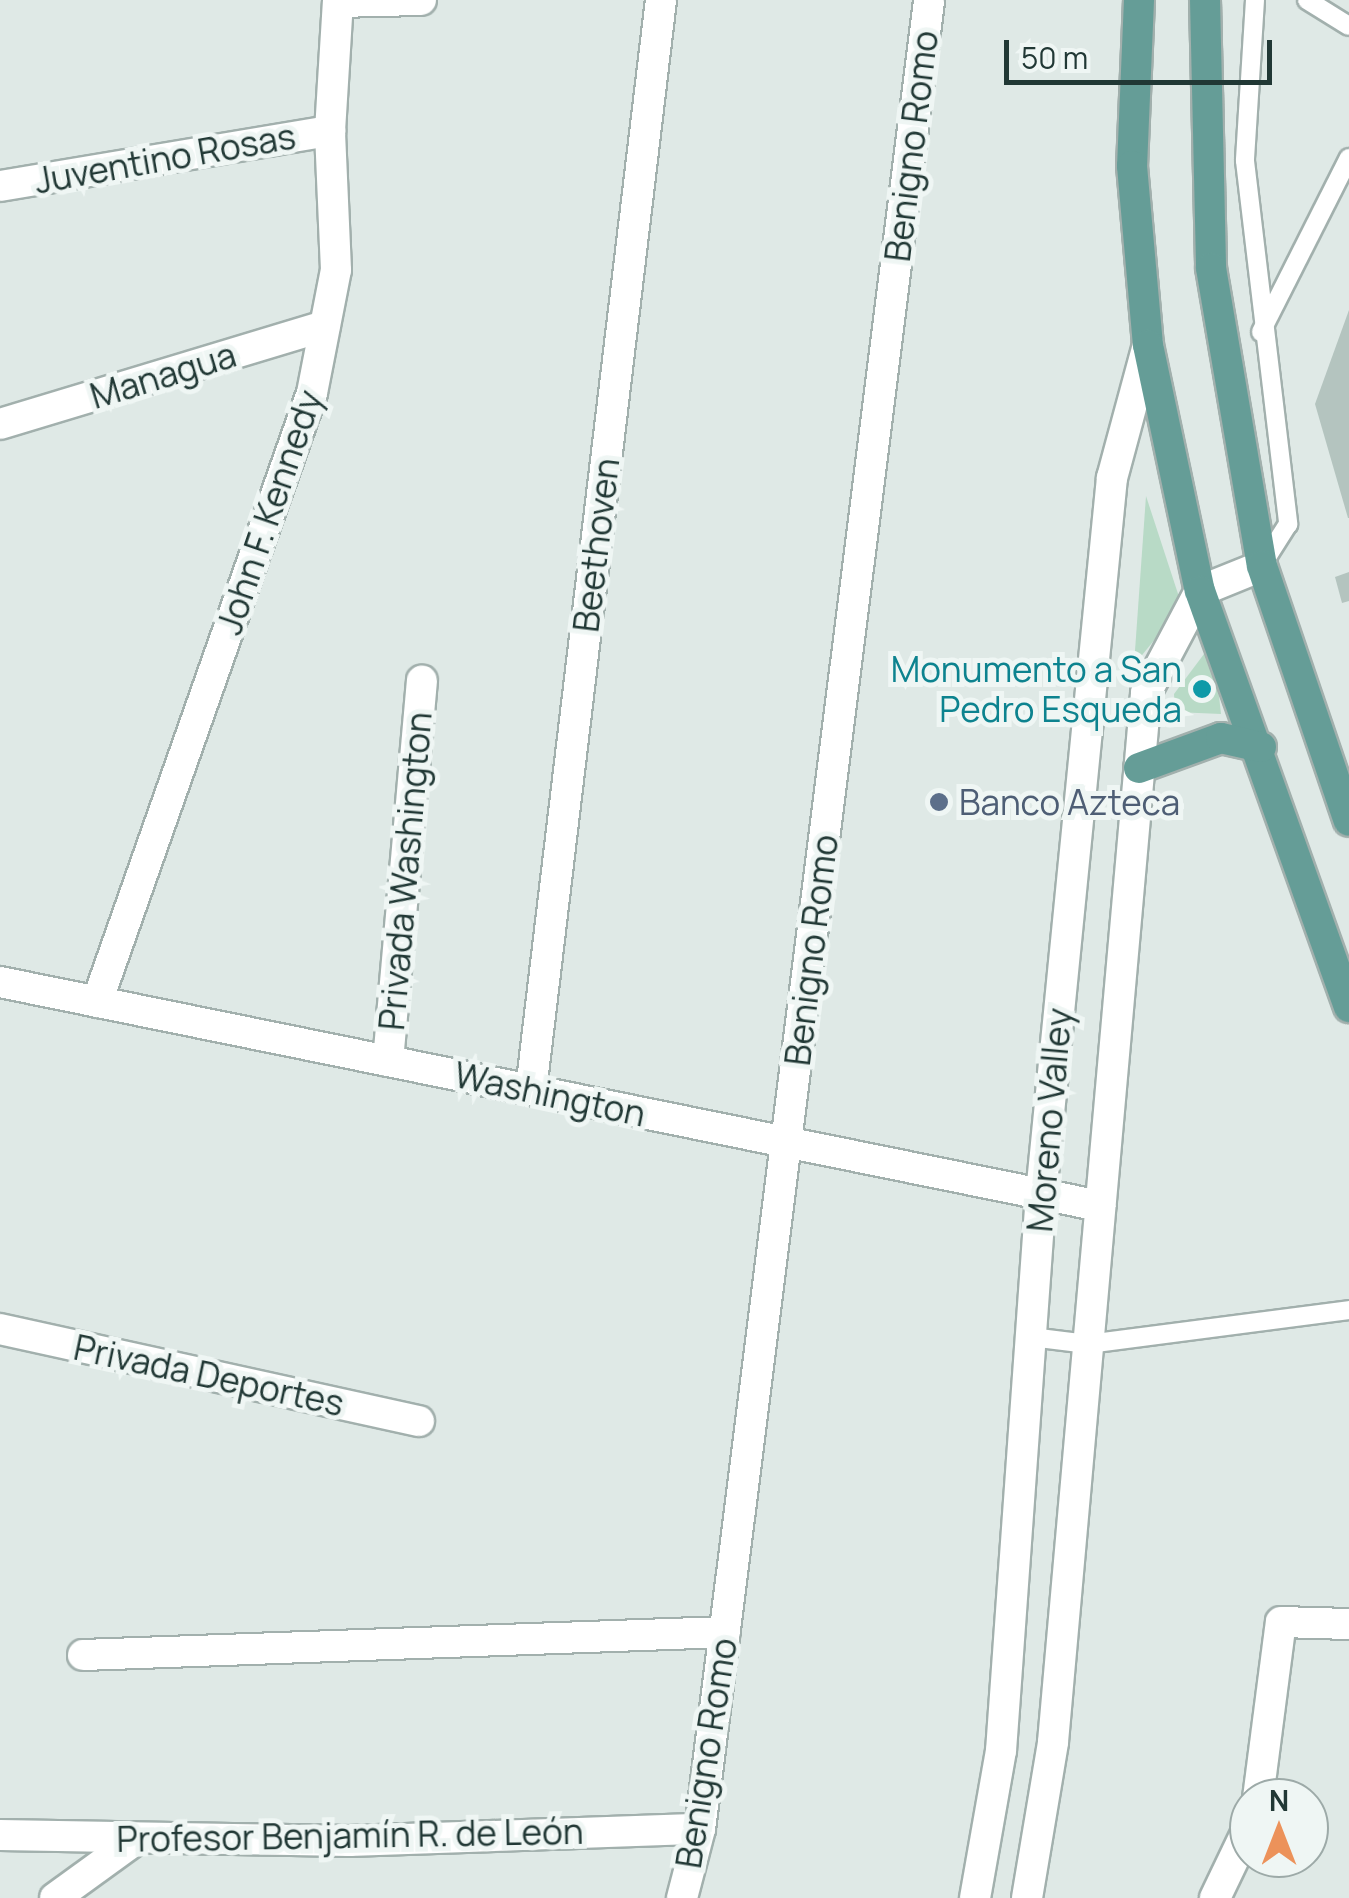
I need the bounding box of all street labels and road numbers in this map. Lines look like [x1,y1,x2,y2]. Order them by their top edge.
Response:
street label: Benigno Romo [876,28,946,264]
street label: Juventino Rosas [31,114,299,202]
street label: Managua [85,333,241,417]
street label: John F. Kennedy [208,384,330,640]
street label: Beethoven [564,456,628,634]
street label: Privada Washington [370,710,440,1032]
street label: Benigno Romo [776,832,846,1068]
street label: Moreno Valley [1018,1006,1080,1234]
street label: Washington [451,1053,649,1135]
street label: Privada Deportes [70,1326,348,1424]
street label: Benigno Romo [667,1635,745,1871]
street label: Profesor Benjamín R. de León [116,1810,584,1860]

